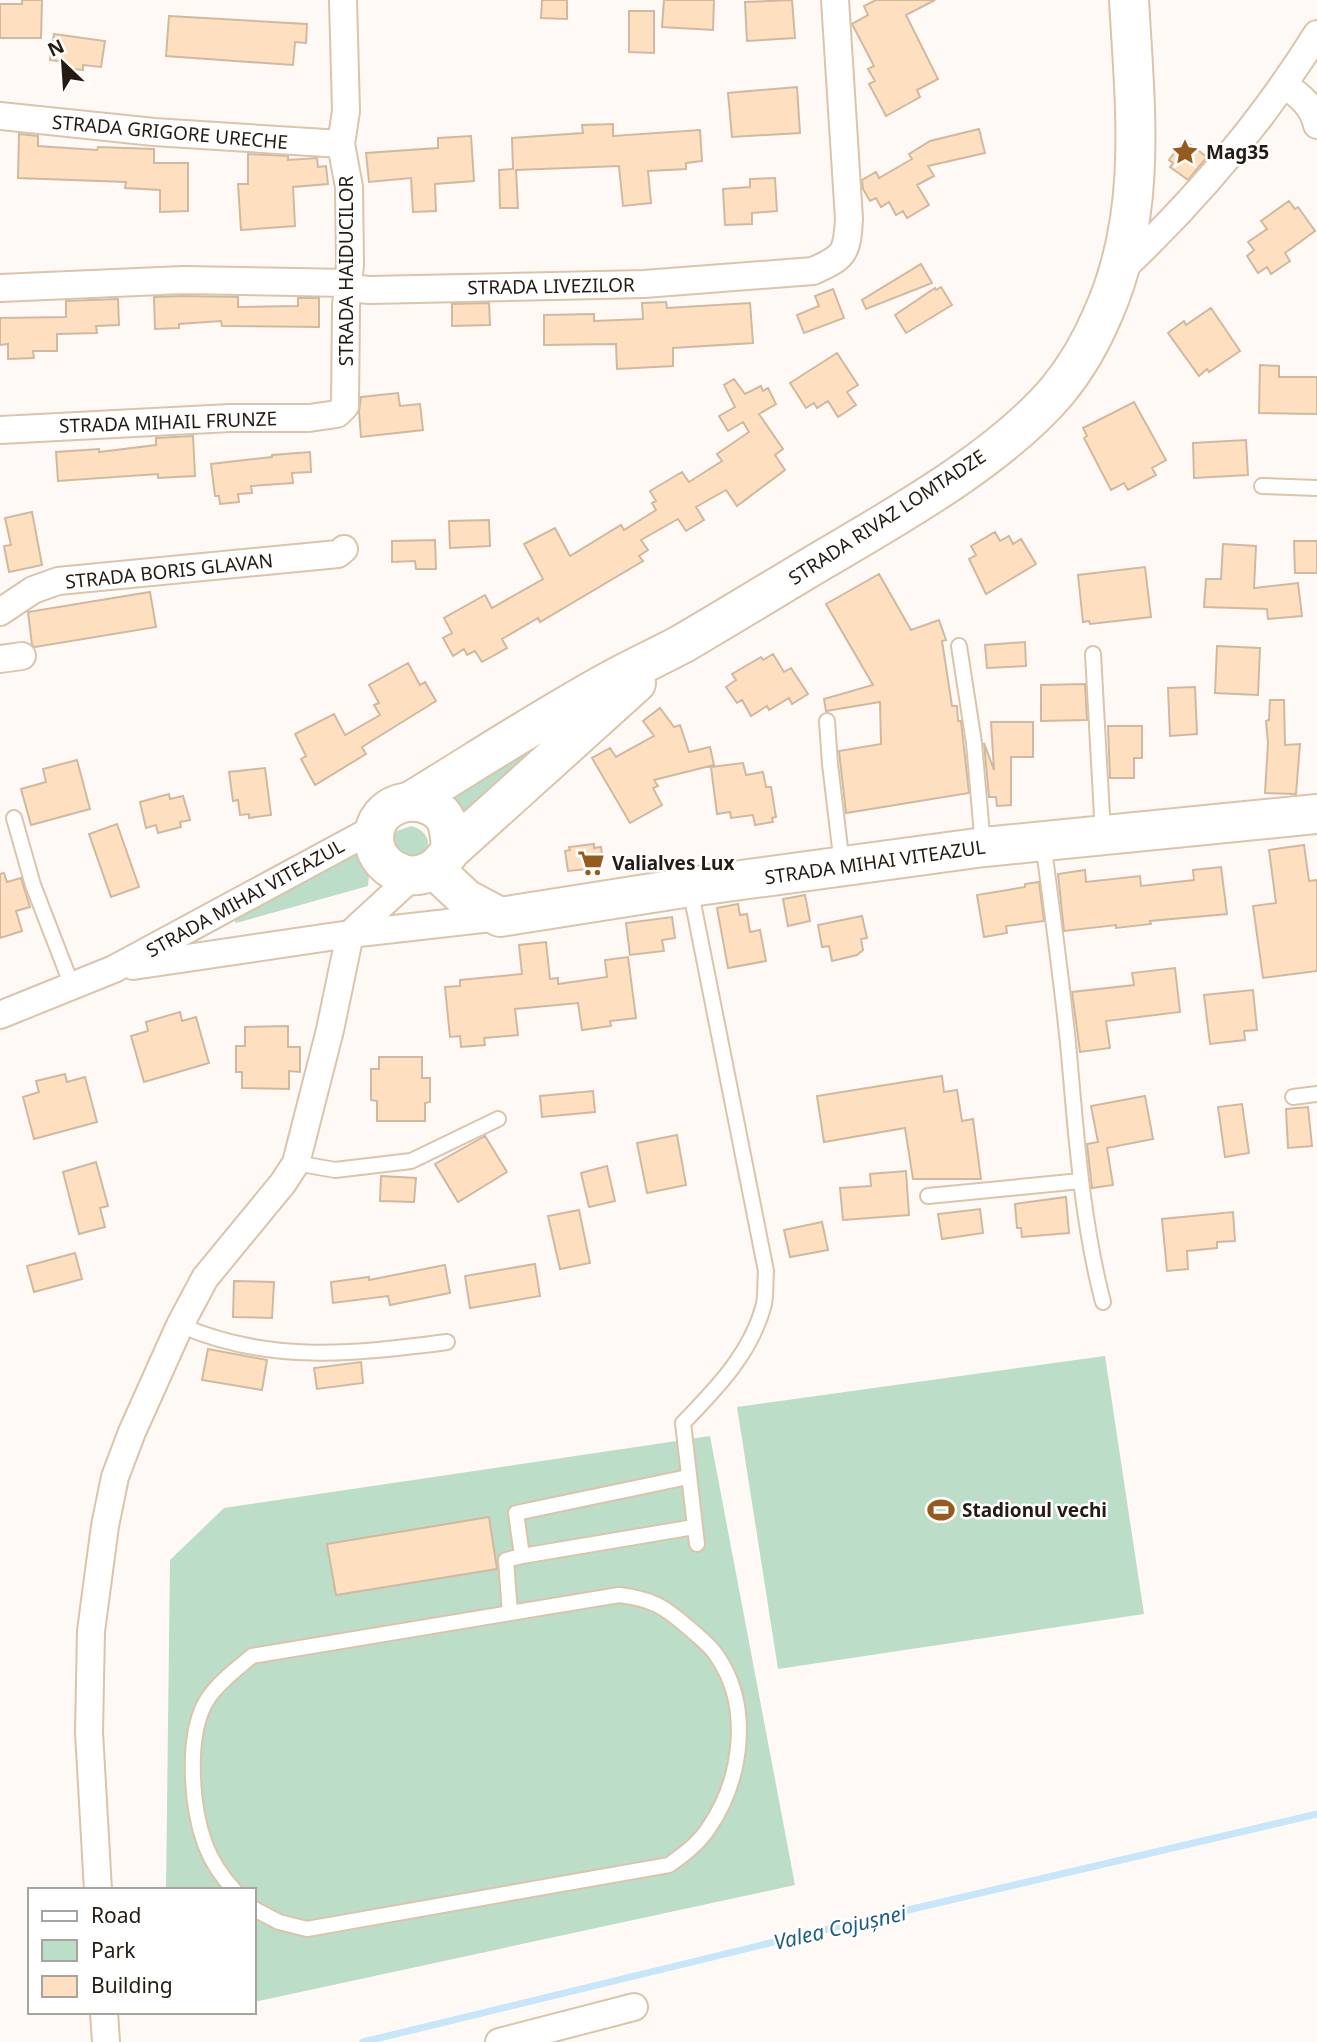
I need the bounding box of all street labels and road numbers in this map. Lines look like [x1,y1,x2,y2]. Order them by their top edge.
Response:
street label: STRADA GRIGORE URECHE [51,109,289,155]
street label: STRADA HAIDUCILOR [333,176,359,366]
street label: STRADA LIVEZILOR [467,272,635,300]
street label: STRADA MIHAIL FRUNZE [59,405,277,439]
street label: STRADA RIVAZ LOMTADZE [783,443,991,591]
street label: STRADA BORIS GLAVAN [64,547,274,595]
street label: STRADA MIHAI VITEAZUL [141,833,349,963]
street label: STRADA MIHAI VITEAZUL [763,834,987,890]

